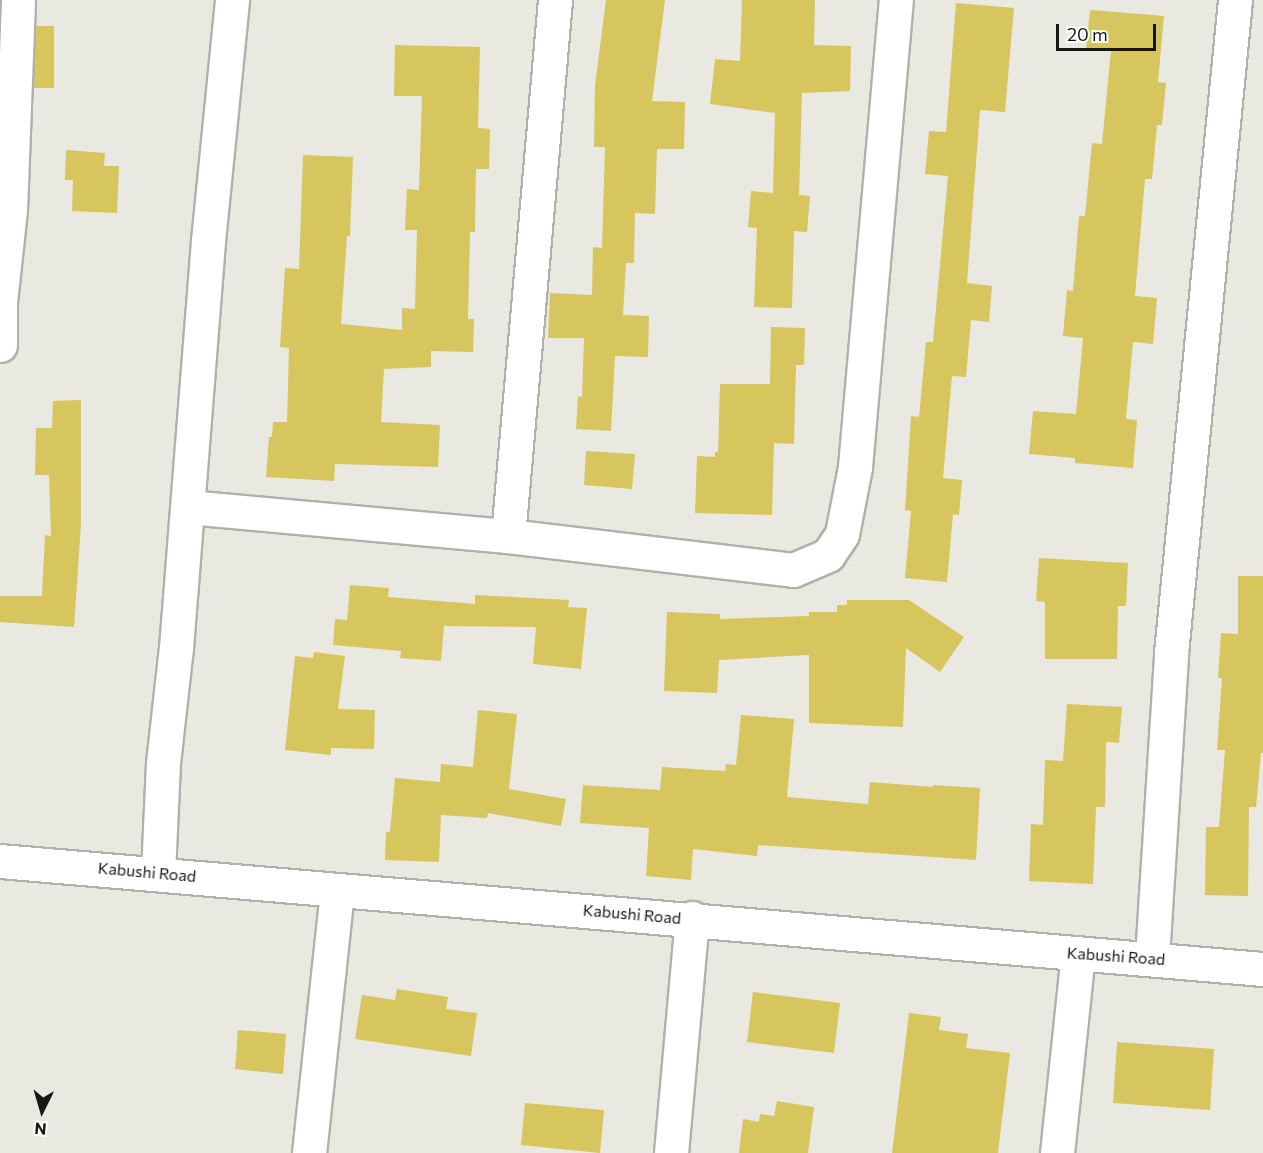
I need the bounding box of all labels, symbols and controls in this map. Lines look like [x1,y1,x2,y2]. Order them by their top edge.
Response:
scale bar [1059,12,1160,50]
text: 20 m [1067,23,1108,45]
street label: Kabushi Road [97,858,197,886]
street label: Kabushi Road [582,900,682,928]
street label: Kabushi Road [1066,943,1166,969]
north arrow [12,1081,72,1141]
text: N [34,1119,47,1139]

